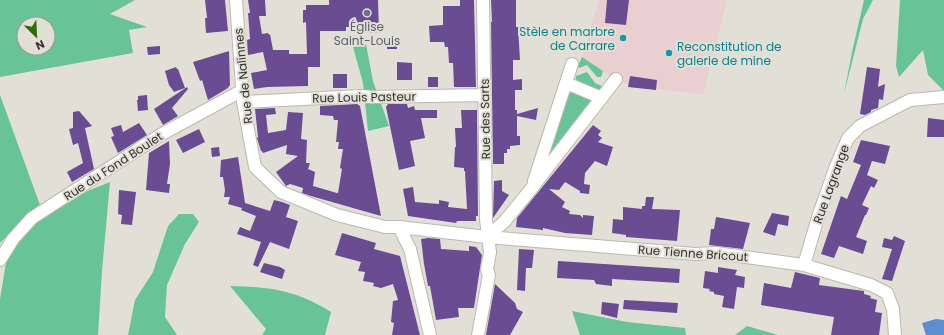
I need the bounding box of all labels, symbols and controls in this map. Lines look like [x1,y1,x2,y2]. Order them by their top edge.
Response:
marker: Église Saint-Louis [362,8,372,18]
north arrow [16,16,56,56]
place label: Église Saint-Louis [334,18,400,49]
place label: Stèle en marbre de Carrare [519,23,615,54]
street label: Rue de Nalinnes [230,27,256,125]
marker: Stèle en marbre de Carrare [618,33,628,43]
text: N [33,36,47,54]
place label: Reconstitution de galerie de mine [677,38,781,69]
marker: Reconstitution de galerie de mine [664,48,674,58]
street label: Rue des Sarts [476,78,494,160]
street label: Rue Louis Pasteur [312,88,417,106]
street label: Rue du Fond Boulet [60,128,166,204]
street label: Rue Lagrange [809,142,853,226]
street label: Rue Tienne Bricout [637,241,749,265]

